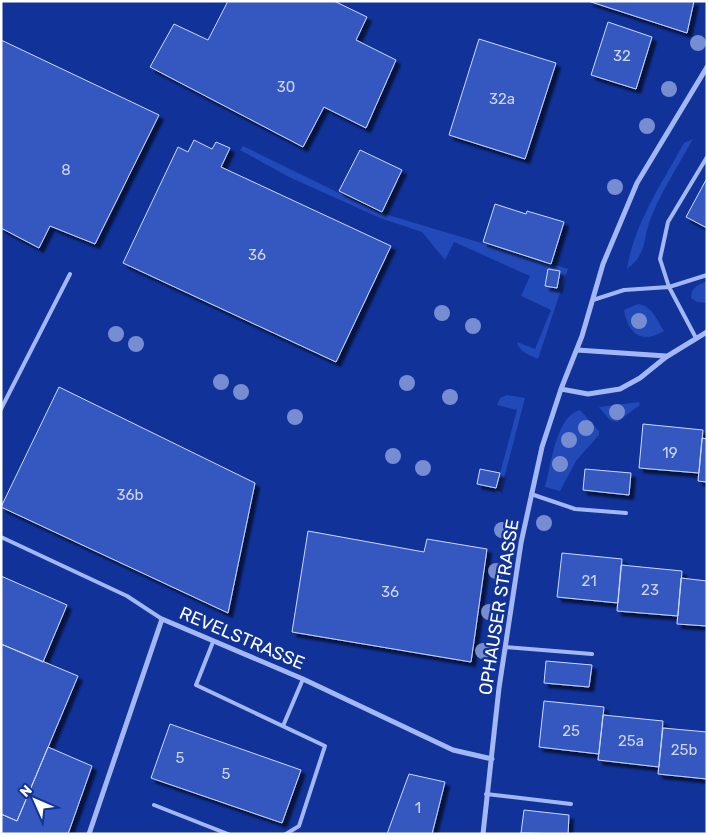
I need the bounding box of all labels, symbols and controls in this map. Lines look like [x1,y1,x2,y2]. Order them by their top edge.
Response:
house number: 32 [613,47,631,65]
house number: 30 [277,78,295,96]
house number: 32a [489,90,515,108]
house number: 8 [61,161,71,179]
house number: 36 [248,246,266,264]
house number: 19 [662,444,678,462]
house number: 36b [117,486,144,504]
street label: OPHAUSER STRASSE [474,517,524,697]
house number: 21 [581,572,597,590]
house number: 23 [641,581,659,599]
house number: 36 [381,583,399,601]
street label: REVELSTRASSE [176,602,308,674]
house number: 25 [562,722,580,740]
house number: 25a [618,732,644,750]
house number: 25b [671,741,697,759]
house number: 5 [176,749,185,767]
house number: 5 [222,765,231,783]
north arrow [10,775,60,825]
text: N [17,782,36,801]
house number: 1 [415,799,421,817]

